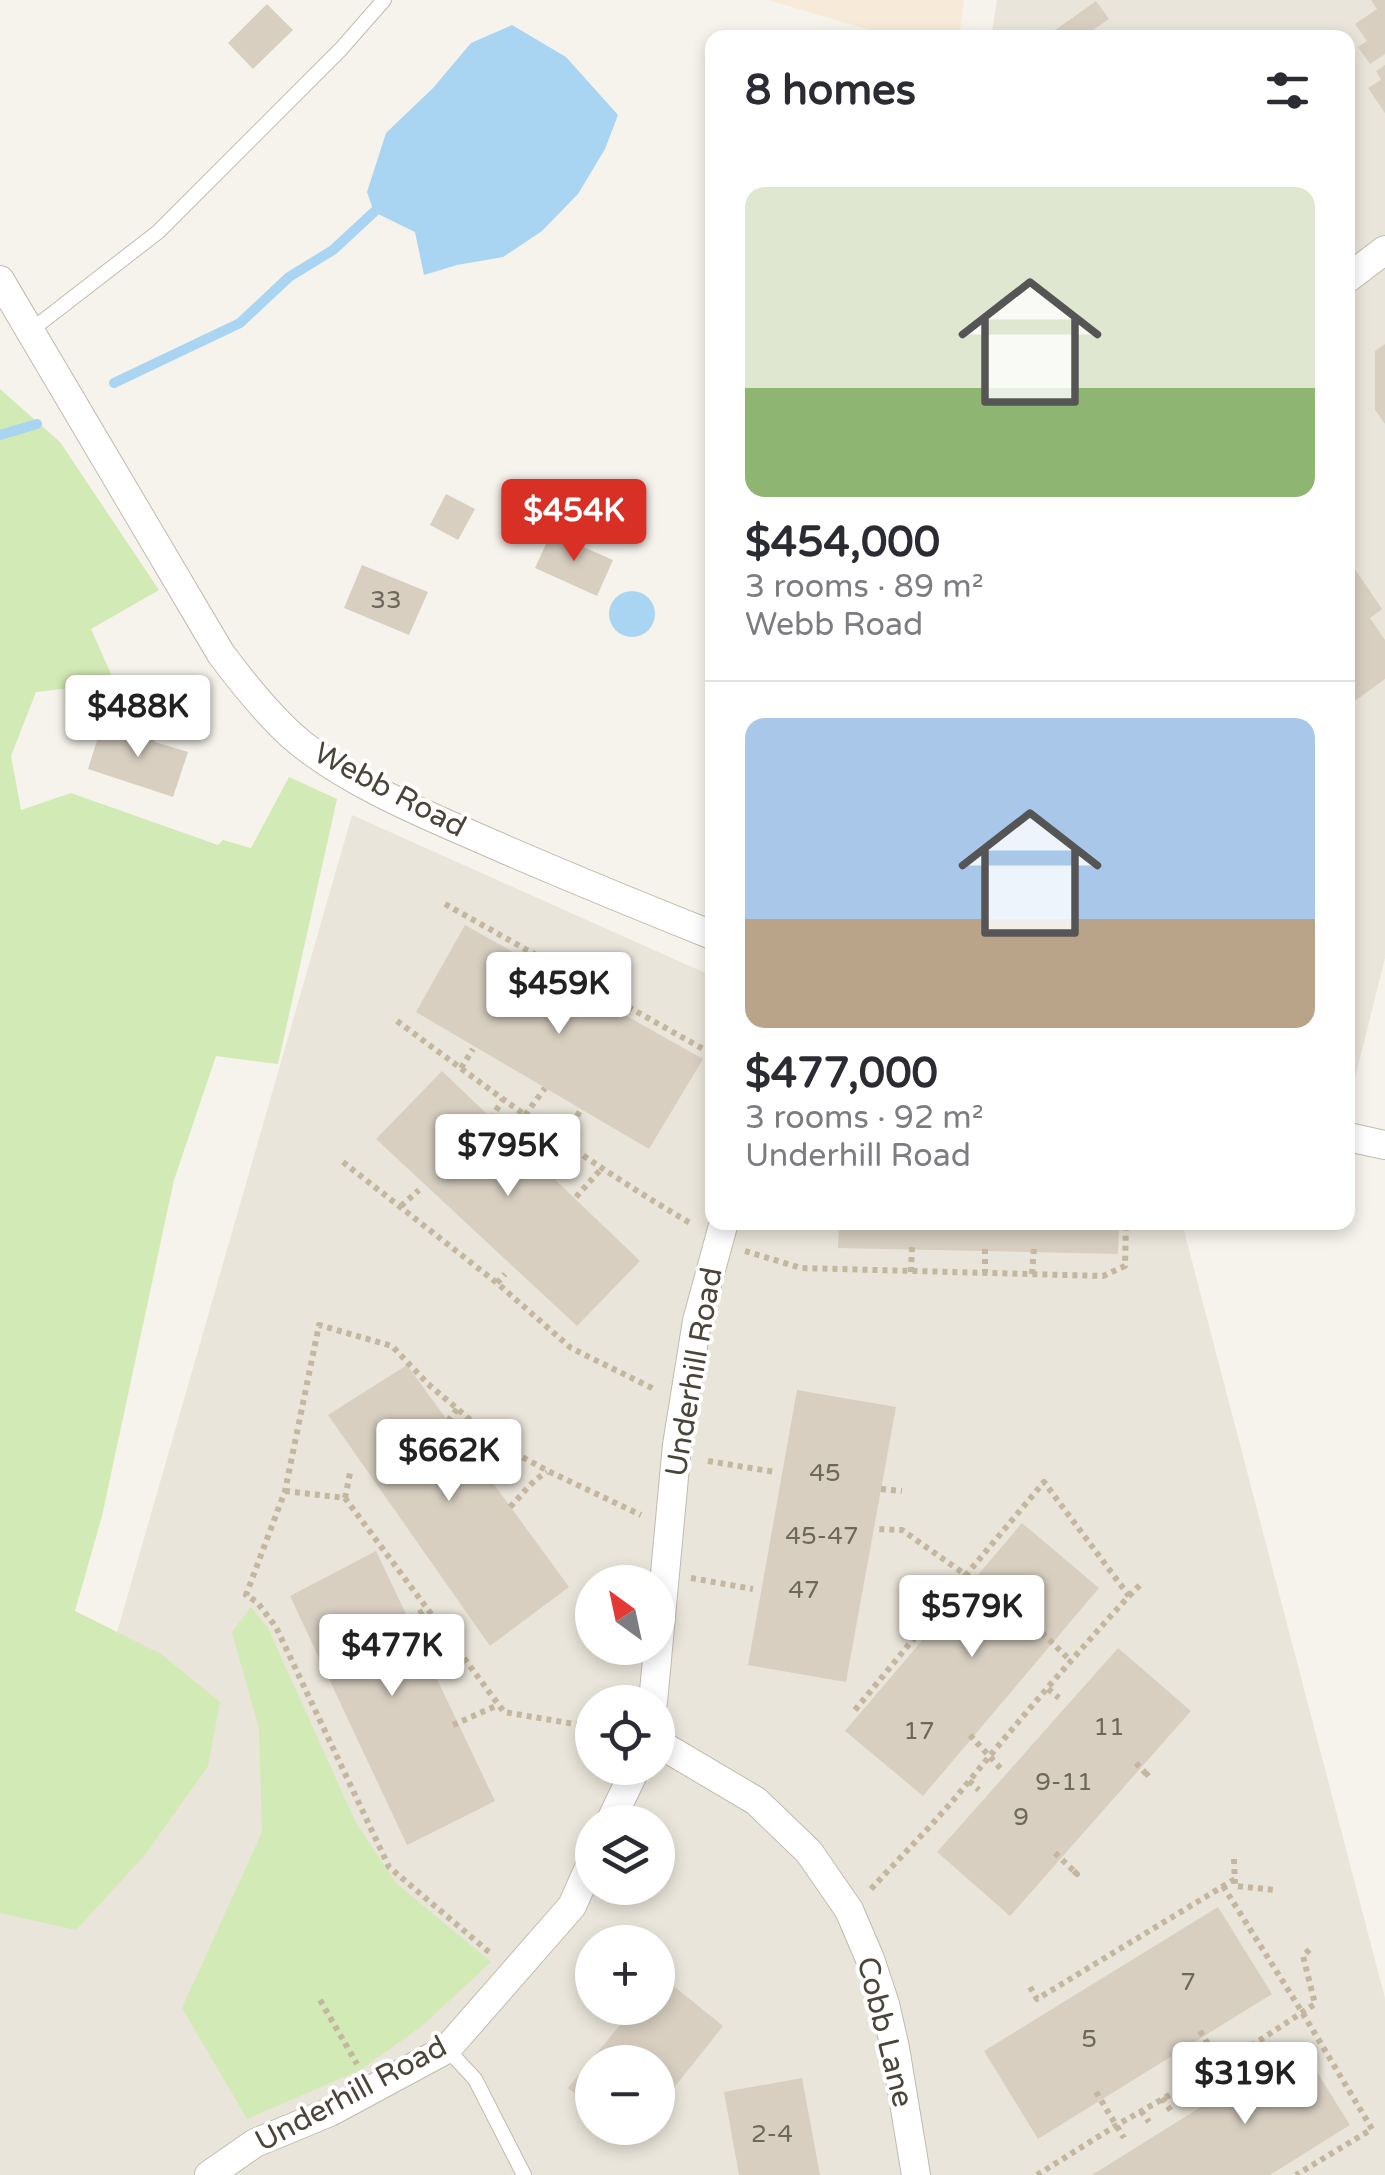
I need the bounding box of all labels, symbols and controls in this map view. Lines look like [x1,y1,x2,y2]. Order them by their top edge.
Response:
icon: filters [1260,63,1315,118]
text: 8 homes [745,65,916,116]
icon: home [940,252,1120,432]
pin: $454K [504,479,644,564]
text: $454K [523,492,625,530]
text: $454,000 [745,517,940,568]
text: 3 rooms · 89 m² [745,568,984,606]
house number: 33 [370,585,402,615]
text: Webb Road [745,606,923,644]
pin: $488K [68,675,208,760]
text: $488K [87,688,189,726]
street label: Webb Road [308,734,472,846]
icon: home [940,783,1120,963]
pin: $459K [489,952,629,1037]
text: $459K [508,965,610,1003]
text: $477,000 [745,1048,938,1099]
text: 3 rooms · 92 m² [745,1099,984,1137]
pin: $795K [438,1114,578,1199]
text: $795K [457,1127,559,1165]
text: Underhill Road [745,1137,971,1175]
street label: Underhill Road [657,1265,731,1479]
pin: $662K [379,1419,519,1504]
text: $662K [398,1432,500,1470]
house number: 45 [809,1458,841,1488]
house number: 45-47 [785,1521,859,1551]
north arrow [575,1565,675,1665]
map controls [575,1565,675,2145]
house number: 47 [788,1575,820,1605]
pin: $579K [902,1575,1042,1660]
text: $579K [921,1588,1023,1626]
pin: $477K [322,1614,462,1699]
text: $477K [341,1627,443,1665]
button: locate [575,1685,675,1785]
house number: 11 [1093,1712,1125,1742]
house number: 17 [903,1716,935,1746]
house number: 9-11 [1035,1767,1093,1797]
house number: 9 [1013,1802,1029,1832]
button: layers [575,1805,675,1905]
button: + [575,1925,675,2025]
street label: Cobb Lane [848,1953,922,2111]
house number: 7 [1180,1967,1196,1997]
house number: 5 [1081,2024,1097,2054]
street label: Underhill Road [249,2028,453,2160]
pin: $319K [1175,2042,1315,2127]
button: − [575,2045,675,2145]
text: $319K [1194,2055,1296,2093]
house number: 2-4 [751,2119,793,2149]

